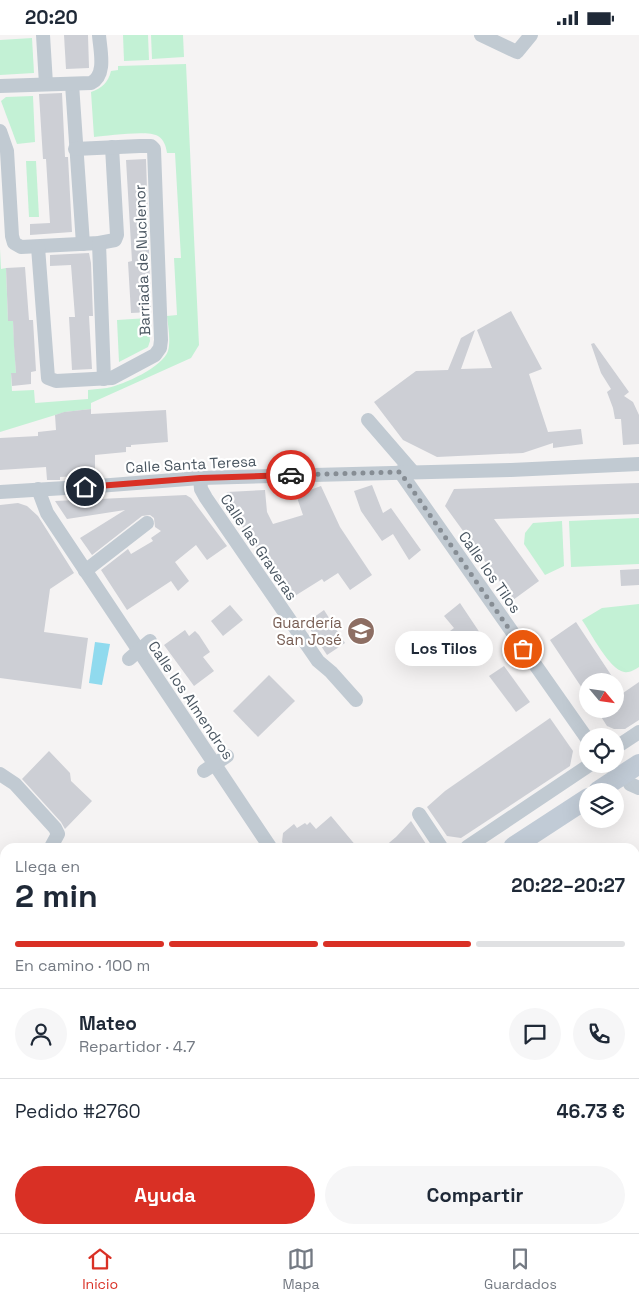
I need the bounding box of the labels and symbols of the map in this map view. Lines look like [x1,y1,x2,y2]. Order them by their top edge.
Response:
street label: Barriada de Nuclenor [130,184,154,336]
courier [266,450,316,500]
street label: Calle Santa Teresa [125,451,257,477]
pin [64,466,106,508]
street label: Calle las Graveras [216,490,302,604]
street label: Calle los Tilos [455,527,525,617]
place label: Guardería San José [272,613,342,649]
school or university icon: Guardería San José [346,616,376,646]
pin [502,628,544,670]
callout: Los Tilos [396,631,493,667]
street label: Calle los Almendros [144,637,238,763]
north arrow [579,673,624,717]

